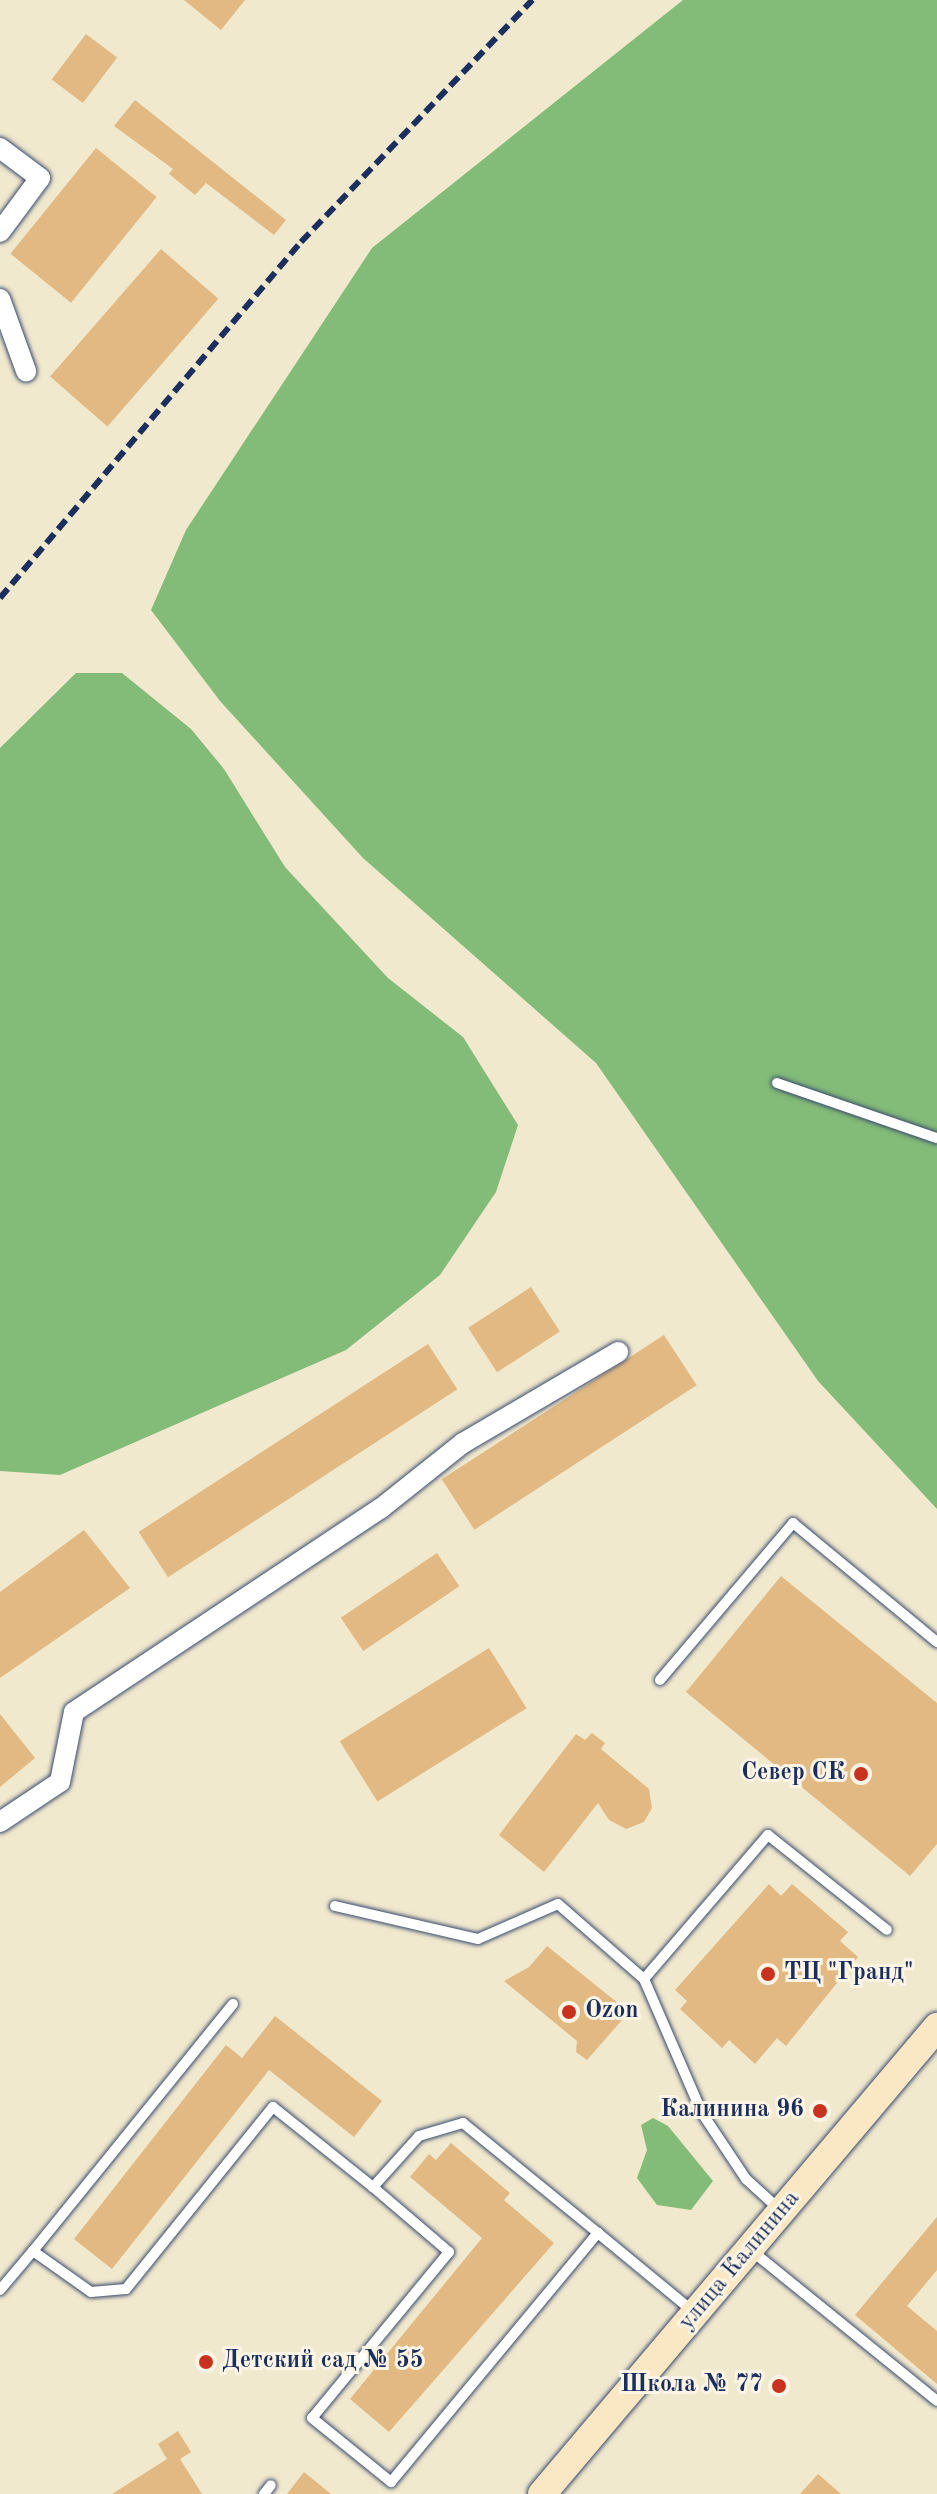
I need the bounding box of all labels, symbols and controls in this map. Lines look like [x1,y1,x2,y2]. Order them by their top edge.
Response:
place label: Север СК [741,1760,845,1788]
marker: Север СК [852,1765,870,1783]
place label: ТЦ "Гранд" [784,1960,914,1988]
marker: ТЦ "Гранд" [759,1965,777,1983]
place label: Ozon [585,1998,639,2026]
marker: Ozon [560,2003,578,2021]
place label: Калинина 96 [660,2097,804,2125]
marker: Калинина 96 [811,2102,829,2120]
street label: улица Калинина [673,2185,807,2337]
place label: Детский сад № 55 [222,2348,424,2376]
marker: Детский сад № 55 [197,2353,215,2371]
place label: Школа № 77 [620,2372,763,2400]
marker: Школа № 77 [770,2377,788,2395]

